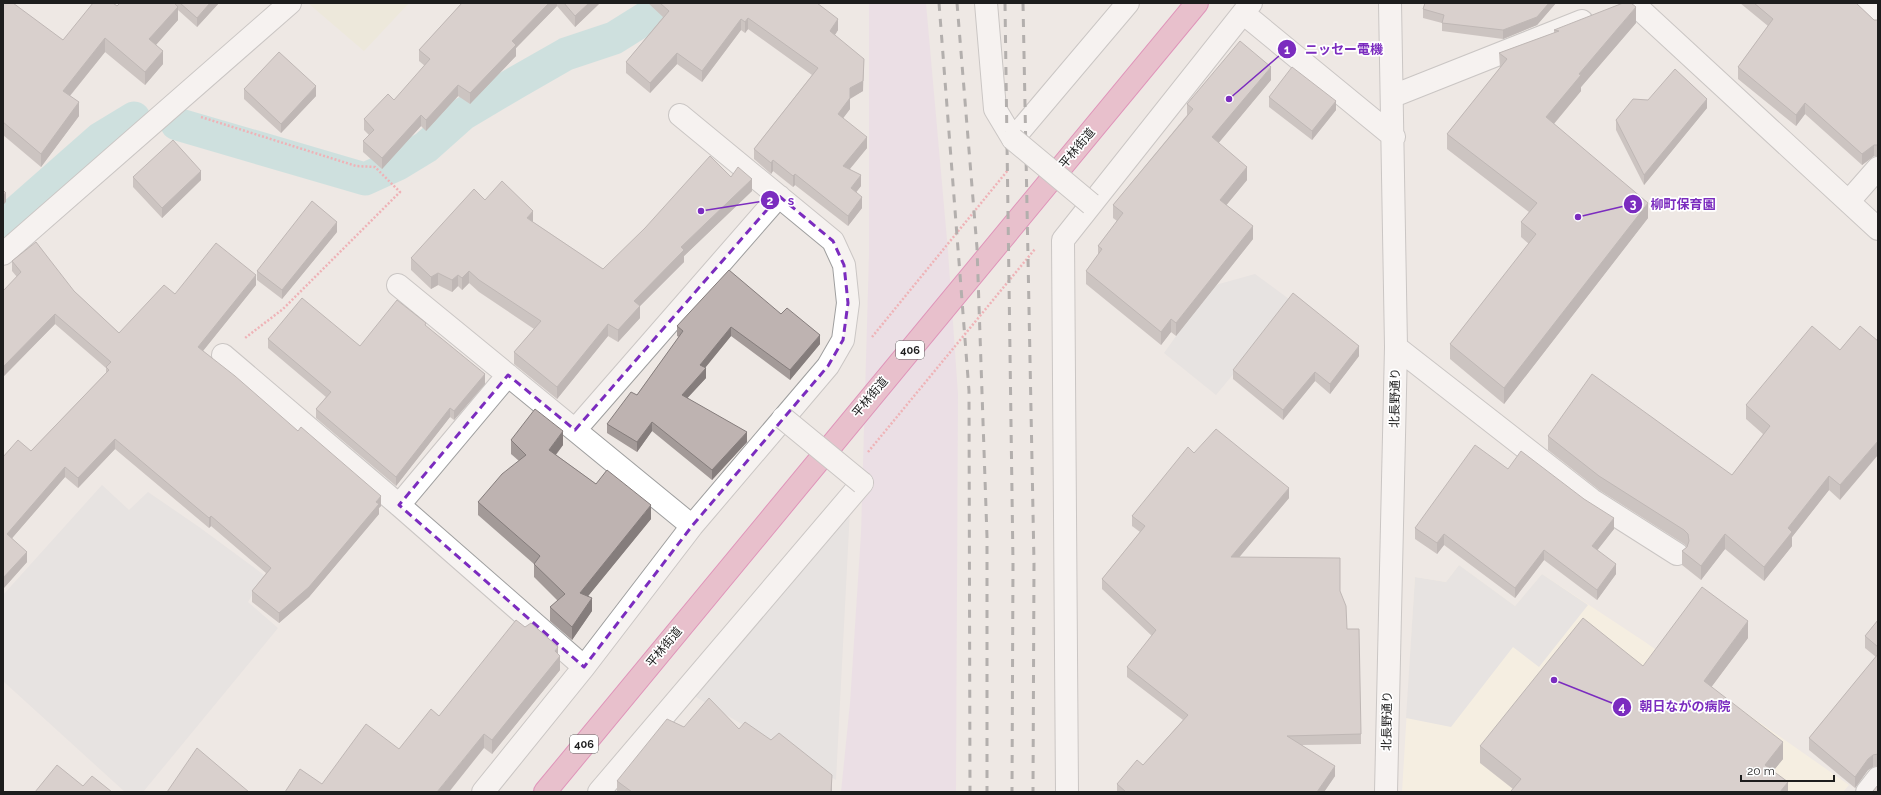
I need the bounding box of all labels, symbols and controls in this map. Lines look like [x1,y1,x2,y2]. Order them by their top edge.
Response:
callout: ニッセー電機 [1277,37,1391,62]
text: ニッセー電機 [1305,42,1383,57]
text: 1 [1284,43,1290,57]
street label: 平林街道 [1056,125,1098,171]
callout: s [760,188,802,213]
callout: 柳町保育園 [1623,192,1724,217]
text: s [788,193,795,208]
text: 2 [767,194,774,208]
text: 3 [1630,197,1637,211]
text: 柳町保育園 [1650,197,1716,212]
road number: 406 [896,341,924,359]
street label: 北長野通り [1387,368,1403,428]
street label: 平林街道 [849,374,891,420]
street label: 平林街道 [643,624,685,670]
street label: 北長野通り [1379,691,1395,751]
callout: 朝日ながの病院 [1612,694,1739,719]
text: 朝日ながの病院 [1639,699,1731,714]
text: 4 [1619,700,1626,714]
road number: 406 [570,735,598,753]
scale bar [1741,757,1834,783]
text: 20 m [1747,764,1775,778]

